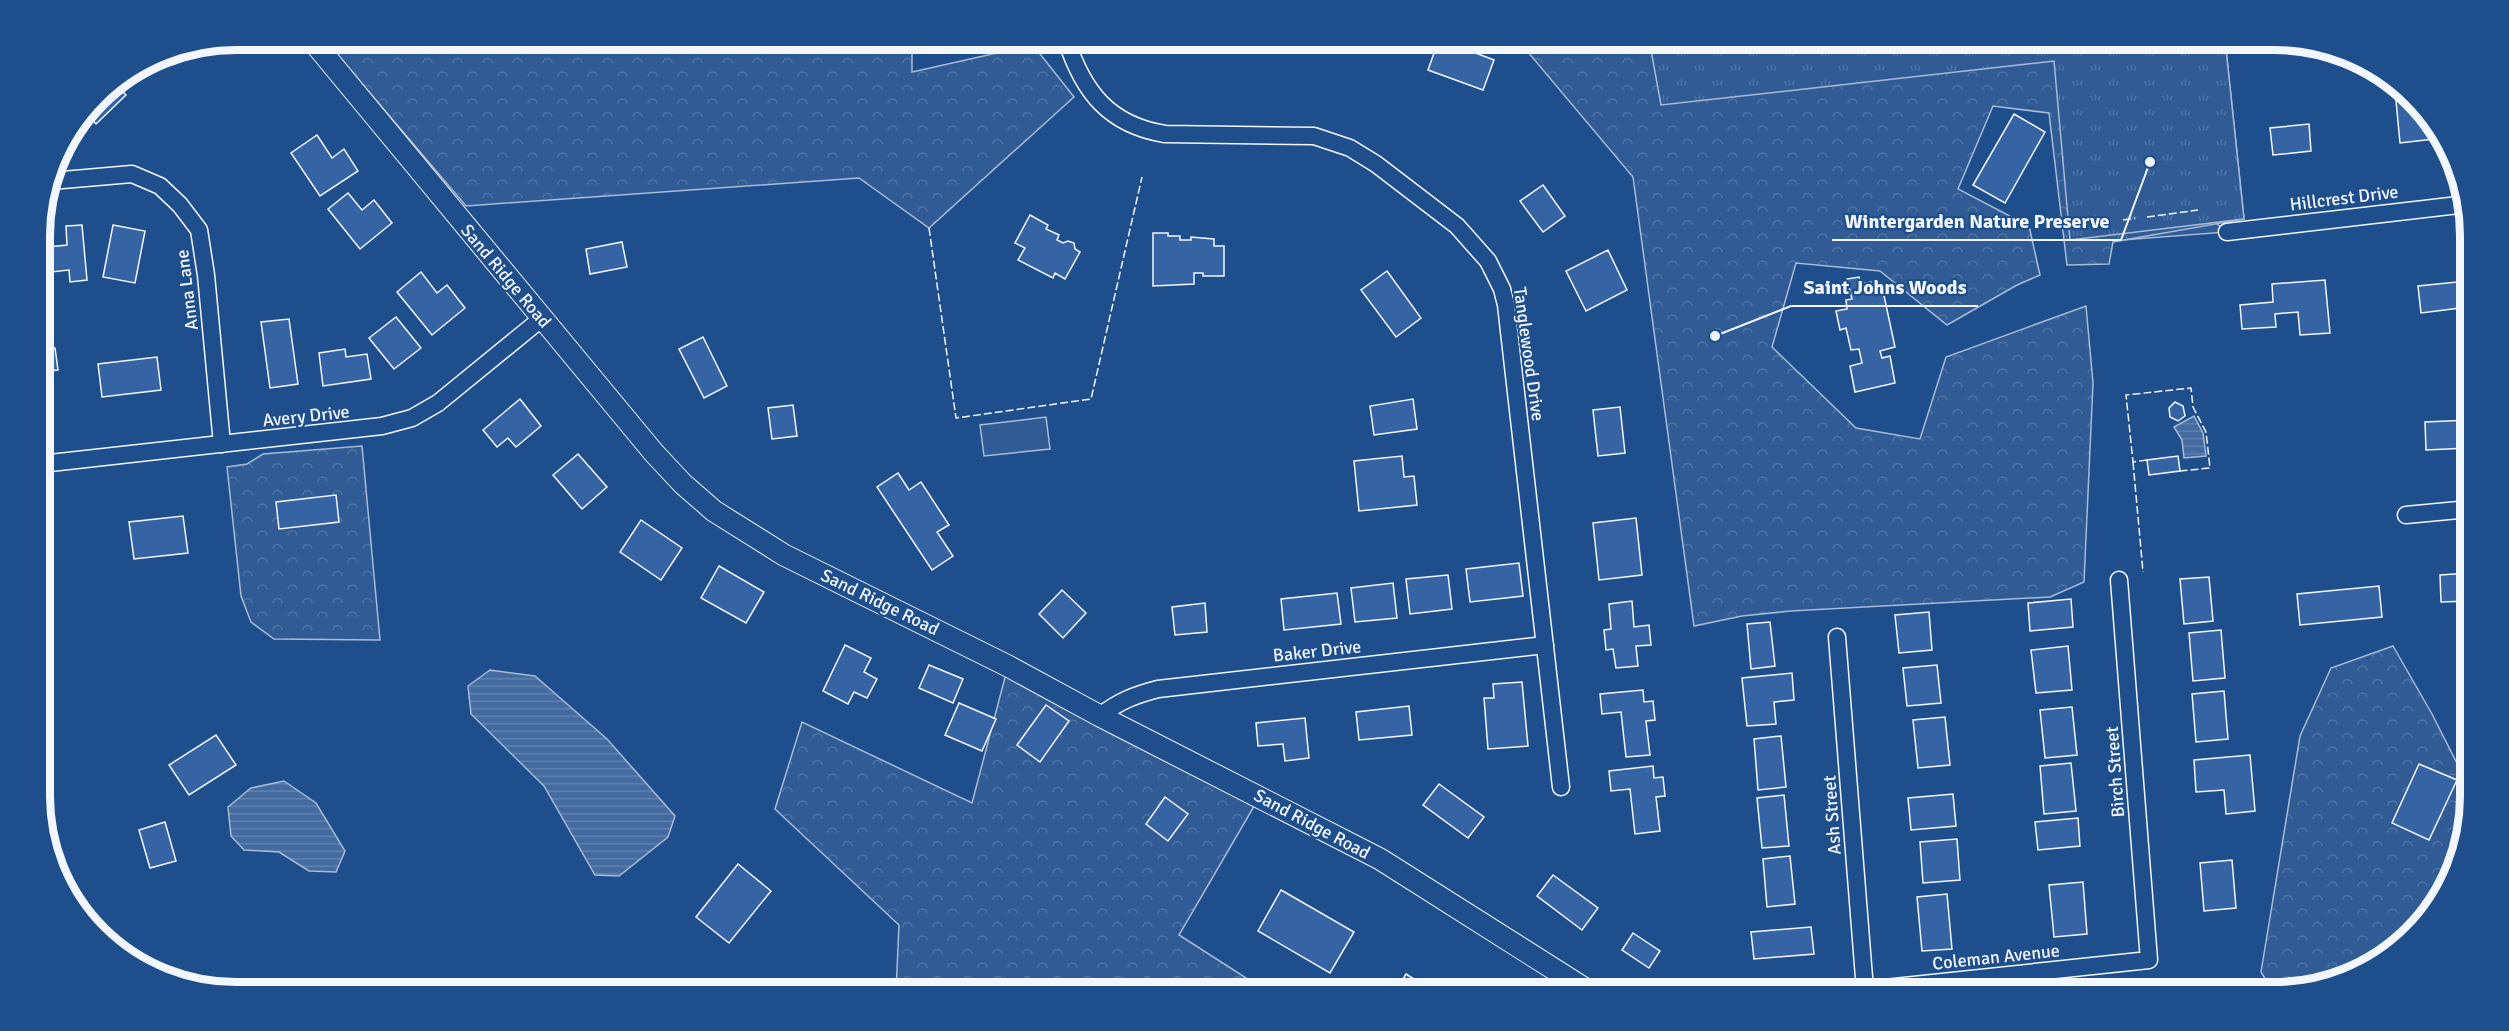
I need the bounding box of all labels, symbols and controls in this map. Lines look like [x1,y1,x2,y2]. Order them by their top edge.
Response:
street label: Hillcrest Drive [2288,180,2400,216]
callout: Wintergarden Nature Preserve [1832,202,2121,240]
text: Wintergarden Nature Preserve [1844,209,2110,234]
street label: Sand Ridge Road [456,220,556,332]
street label: Anna Lane [171,249,203,331]
callout: Saint Johns Woods [1791,268,1978,306]
text: Saint Johns Woods [1803,275,1967,300]
street label: Tanglewood Drive [1509,286,1549,422]
street label: Avery Drive [261,400,351,432]
street label: Sand Ridge Road [817,564,943,640]
street label: Baker Drive [1272,635,1362,667]
street label: Birch Street [2101,726,2129,818]
street label: Ash Street [1818,775,1846,855]
street label: Sand Ridge Road [1250,784,1374,864]
street label: Coleman Avenue [1931,939,2061,975]

